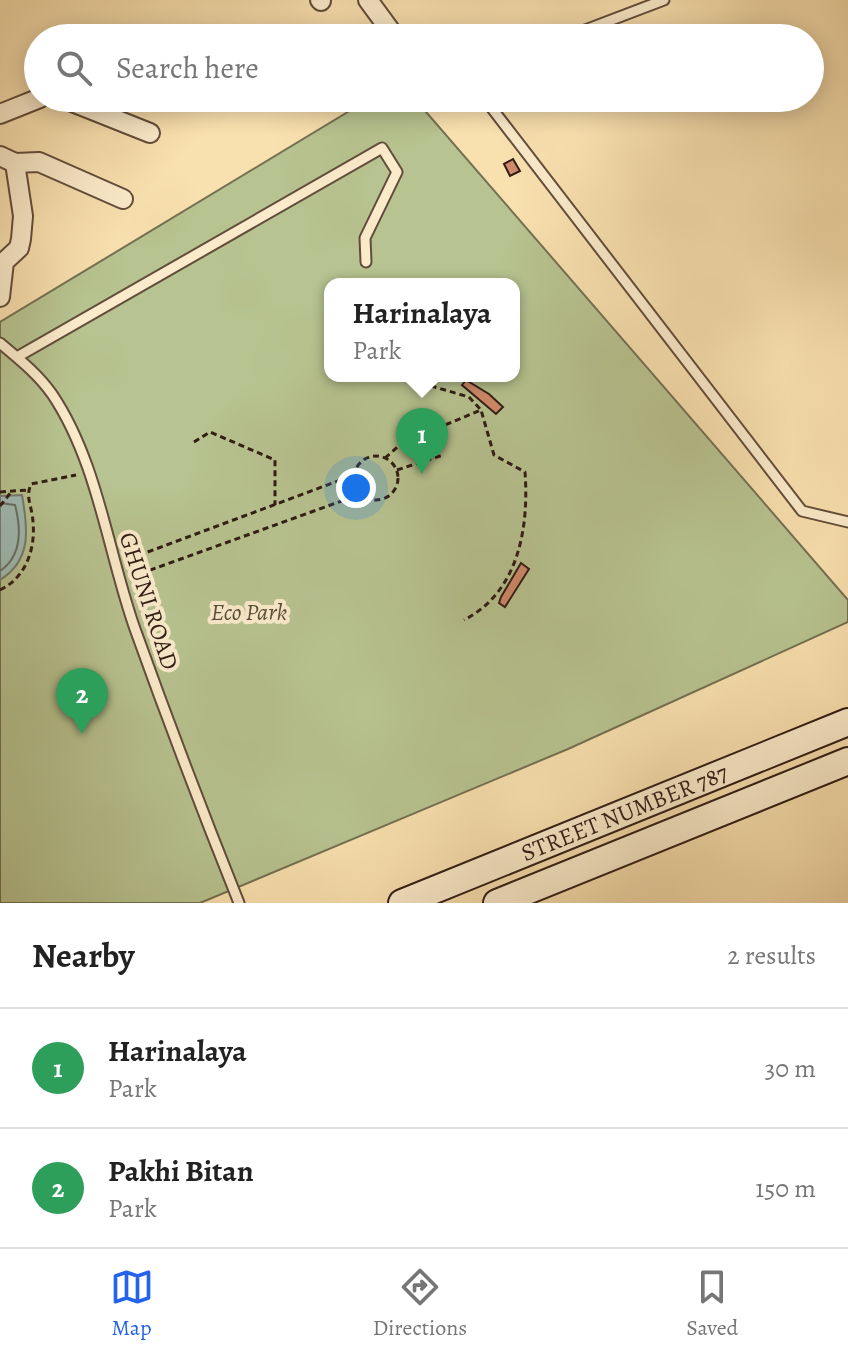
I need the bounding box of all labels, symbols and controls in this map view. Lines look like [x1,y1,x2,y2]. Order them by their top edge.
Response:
search box [24,24,824,112]
icon: search [52,46,96,90]
text: Search here [116,48,259,88]
popup [324,278,520,382]
text: Harinalaya [353,293,491,333]
text: Park [353,333,401,368]
pin: 1 [396,408,448,474]
your location [336,468,376,508]
street label: GHUNI ROAD [112,528,186,674]
park label: Eco Park [211,596,287,628]
pin: 2 [56,668,108,734]
street label: STREET NUMBER 787 [516,756,733,869]
text: Nearby [32,932,135,979]
text: 2 results [727,938,816,973]
text: Harinalaya [108,1031,247,1071]
text: 1 [53,1051,63,1086]
text: 30 m [765,1051,816,1086]
text: Park [108,1071,157,1106]
text: Pakhi Bitan [108,1151,254,1191]
text: 2 [52,1171,64,1206]
text: 150 m [755,1171,816,1206]
text: Park [108,1191,157,1226]
tab: Map [110,1265,154,1343]
tab: Directions [373,1265,467,1343]
tab: Saved [686,1265,738,1343]

